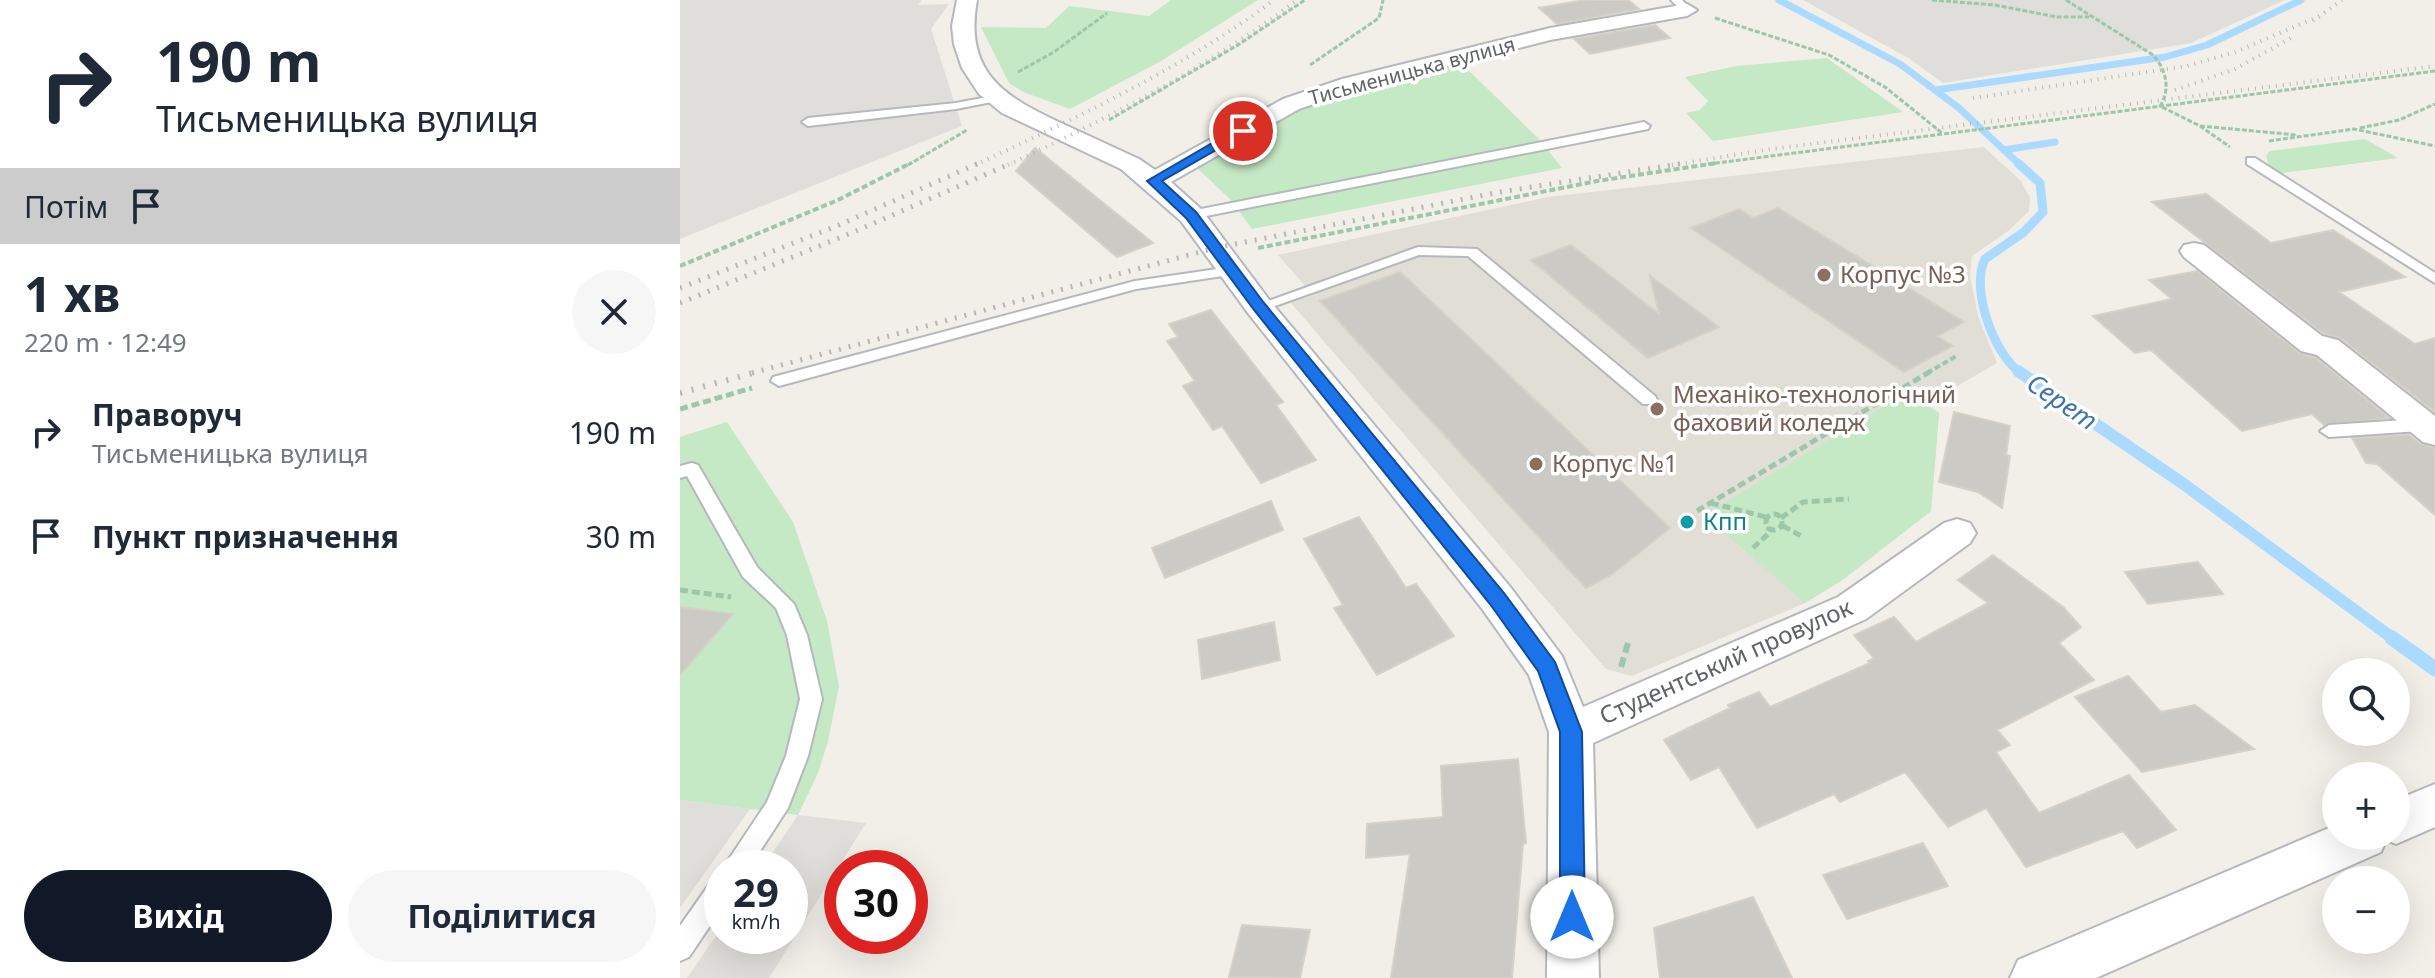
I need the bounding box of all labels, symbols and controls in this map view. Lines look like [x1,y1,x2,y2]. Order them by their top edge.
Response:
text: 190 m [156,22,321,98]
street label: Тисьменицька вулиця [1306,30,1518,111]
icon: right [24,32,128,136]
text: Тисьменицька вулиця [156,94,539,143]
pin [1209,97,1277,165]
icon: arrive [1221,109,1265,153]
icon: arrive [124,184,168,228]
text: Потім [24,186,108,227]
place label: Корпус №3 [1840,257,1966,290]
text: 1 хв [24,261,120,326]
marker: Корпус №3 [1815,266,1833,284]
button: close [572,270,656,354]
text: 220 m · 12:49 [24,324,187,360]
water label: Серет [2020,365,2105,438]
place label: Механіко-технологічний фаховий коледж [1673,377,1956,438]
text: Праворуч [92,394,243,435]
marker: Механіко-технологічний фаховий коледж [1648,400,1666,418]
icon: right [24,410,68,454]
text: 190 m [569,412,656,453]
text: Тисьменицька вулиця [92,435,368,471]
place label: Корпус №1 [1552,446,1678,479]
marker: Корпус №1 [1527,455,1545,473]
place label: Кпп [1703,504,1747,537]
marker: Кпп [1678,513,1696,531]
icon: arrive [24,514,68,558]
text: Пункт призначення [92,516,399,557]
text: 30 m [586,516,656,557]
street label: Студентський провулок [1594,590,1857,731]
map controls [2322,658,2410,954]
button: search [2322,658,2410,746]
button: + [2322,762,2410,850]
speed limit sign: 30 [824,850,928,954]
text: 29 [733,864,779,919]
button: − [2322,866,2410,954]
button: Вихід [24,870,332,962]
button: Поділитися [348,870,656,962]
position arrow [1530,875,1614,959]
text: km/h [731,908,781,935]

